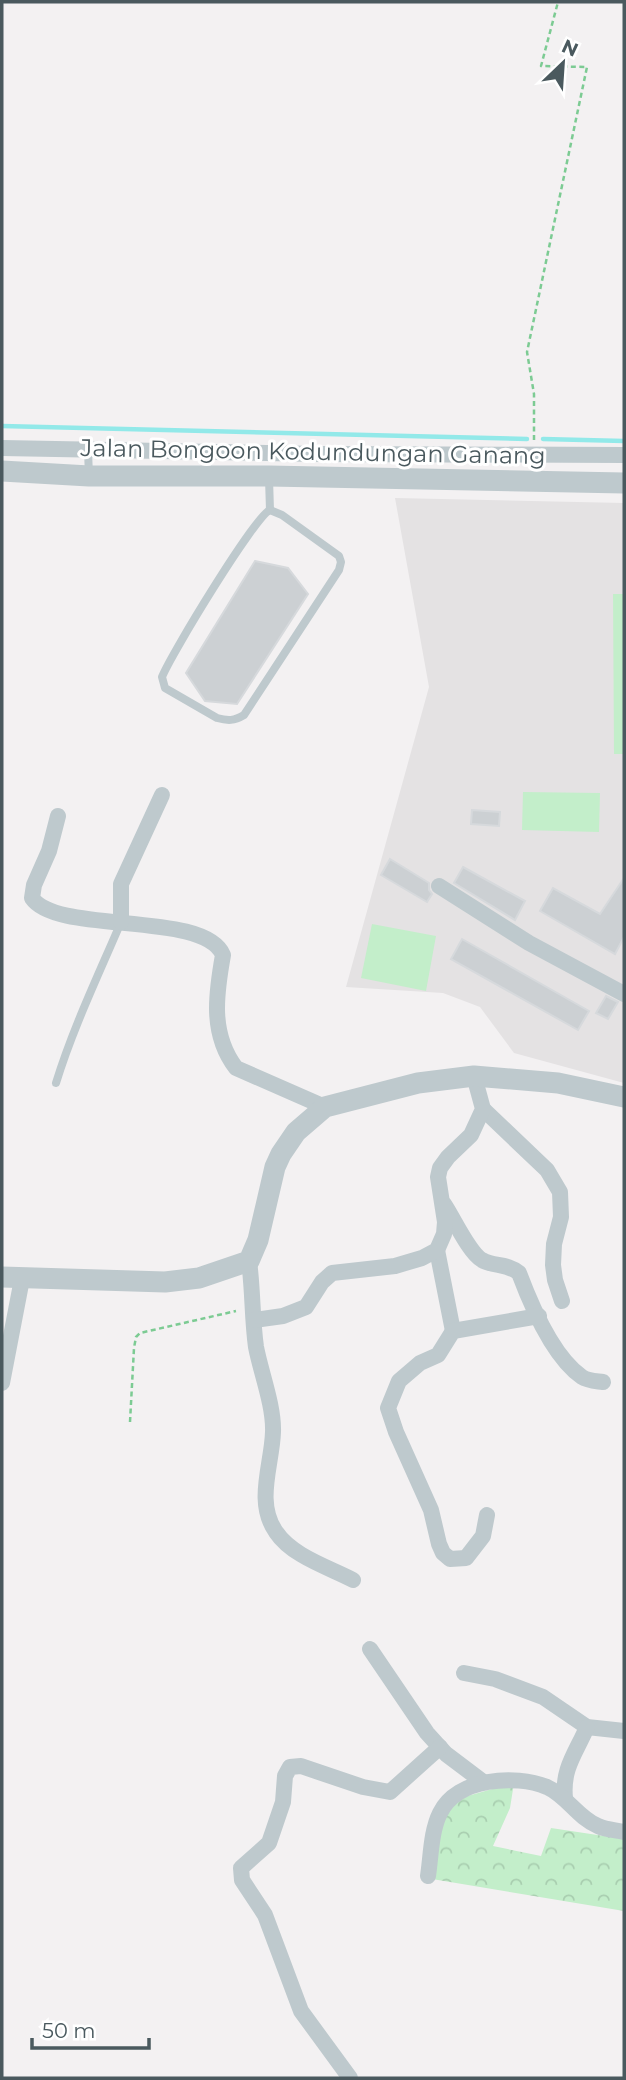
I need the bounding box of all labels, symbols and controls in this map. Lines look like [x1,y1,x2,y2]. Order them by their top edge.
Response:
north arrow [528,28,598,98]
text: N [558,34,582,62]
street label: Jalan Bongoon Kodundungan Ganang [79,433,546,470]
scale bar [32,2007,149,2050]
text: 50 m [42,2018,96,2043]

